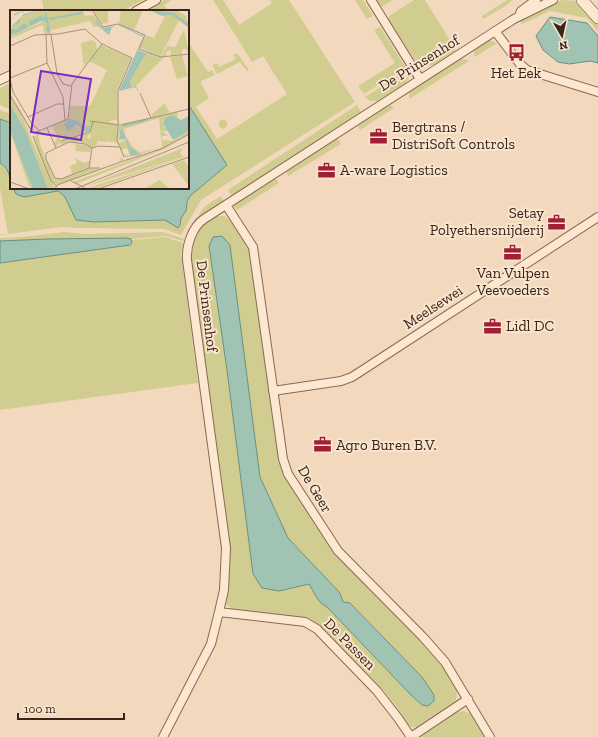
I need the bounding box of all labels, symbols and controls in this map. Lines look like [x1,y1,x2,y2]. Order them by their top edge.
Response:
inset map [10,10,189,189]
north arrow [542,16,582,56]
street label: De Prinsenhof [375,30,464,95]
text: N [558,38,569,53]
bus stop icon: Het Eek [506,42,526,62]
place label: Het Eek [491,64,542,82]
place label: Bergtrans / DistriSoft Controls [392,118,515,153]
office icon: Bergtrans / DistriSoft Controls [369,126,389,146]
office icon: A-ware Logistics [317,160,337,180]
place label: A-ware Logistics [340,161,448,179]
place label: Setay Polyethersnijderij [430,204,544,239]
office icon: Setay Polyethersnijderij [547,212,567,232]
office icon: Van Vulpen Veevoeders [503,242,523,262]
street label: De Prinsenhof [192,259,222,354]
place label: Van Vulpen Veevoeders [475,264,550,299]
street label: Meelsewei [400,281,466,333]
office icon: Lidl DC [483,316,503,336]
place label: Lidl DC [506,317,554,335]
office icon: Agro Buren B.V. [313,435,333,455]
place label: Agro Buren B.V. [336,436,437,454]
street label: De Geer [294,462,336,516]
street label: De Passen [320,614,380,674]
scale bar [18,695,124,721]
text: 100 m [24,702,56,716]

